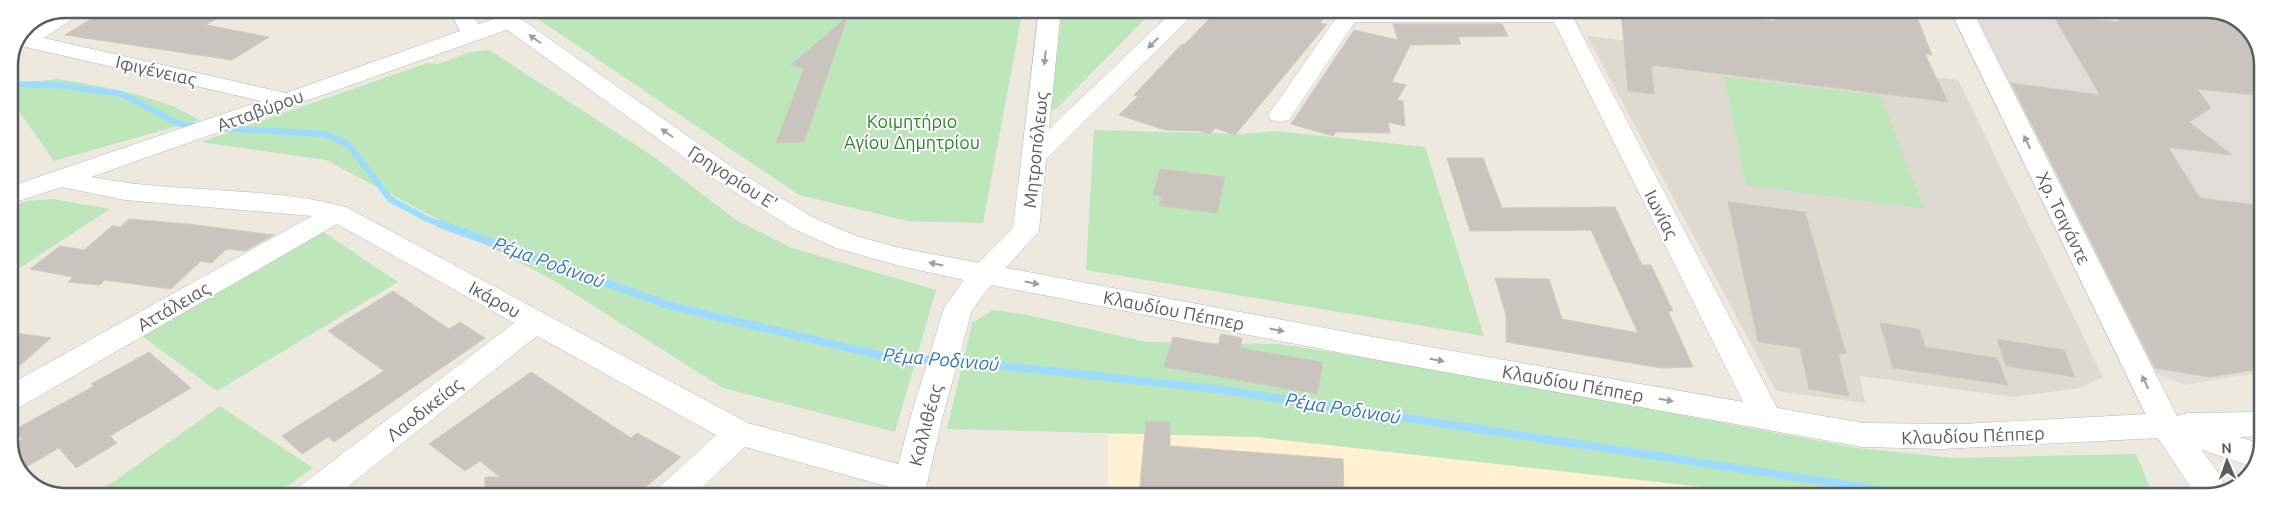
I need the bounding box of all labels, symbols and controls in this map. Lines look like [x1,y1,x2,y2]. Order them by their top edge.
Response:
one-way arrow [528,34,542,44]
one-way arrow [1147,37,1159,49]
one-way arrow [1041,50,1049,66]
street label: Ιφιγένειας [114,51,198,90]
street label: Ατταβύρου [214,85,306,135]
street label: Μητροπόλεως [1019,91,1052,209]
park label: Κοιμητήριο Αγίου Δημητρίου [844,111,980,152]
one-way arrow [661,128,674,138]
one-way arrow [2022,135,2030,149]
street label: Γρηγορίου Ε' [685,141,781,213]
street label: Χρ. Τσιγάντε [2033,169,2095,267]
street label: Ιωνίας [1640,186,1683,242]
water label: Ρέμα Ροδινιού [491,232,607,292]
one-way arrow [928,260,944,268]
street label: Αττάλειας [133,277,213,335]
street label: Ικάρου [466,277,524,321]
one-way arrow [1024,280,1040,288]
street label: Κλαυδίου Πέππερ [1102,287,1246,333]
one-way arrow [1270,326,1285,334]
water label: Ρέμα Ροδινιού [882,343,1000,375]
one-way arrow [1430,356,1446,364]
street label: Κλαυδίου Πέππερ [1501,361,1645,405]
street label: Λαοδικείας [382,373,466,445]
one-way arrow [2141,375,2149,389]
street label: Καλλιθέας [905,382,946,468]
water label: Ρέμα Ροδινιού [1284,388,1402,428]
one-way arrow [1659,396,1675,404]
street label: Κλαυδίου Πέππερ [1901,423,2045,447]
north arrow [2202,436,2252,486]
text: N [2221,440,2232,456]

